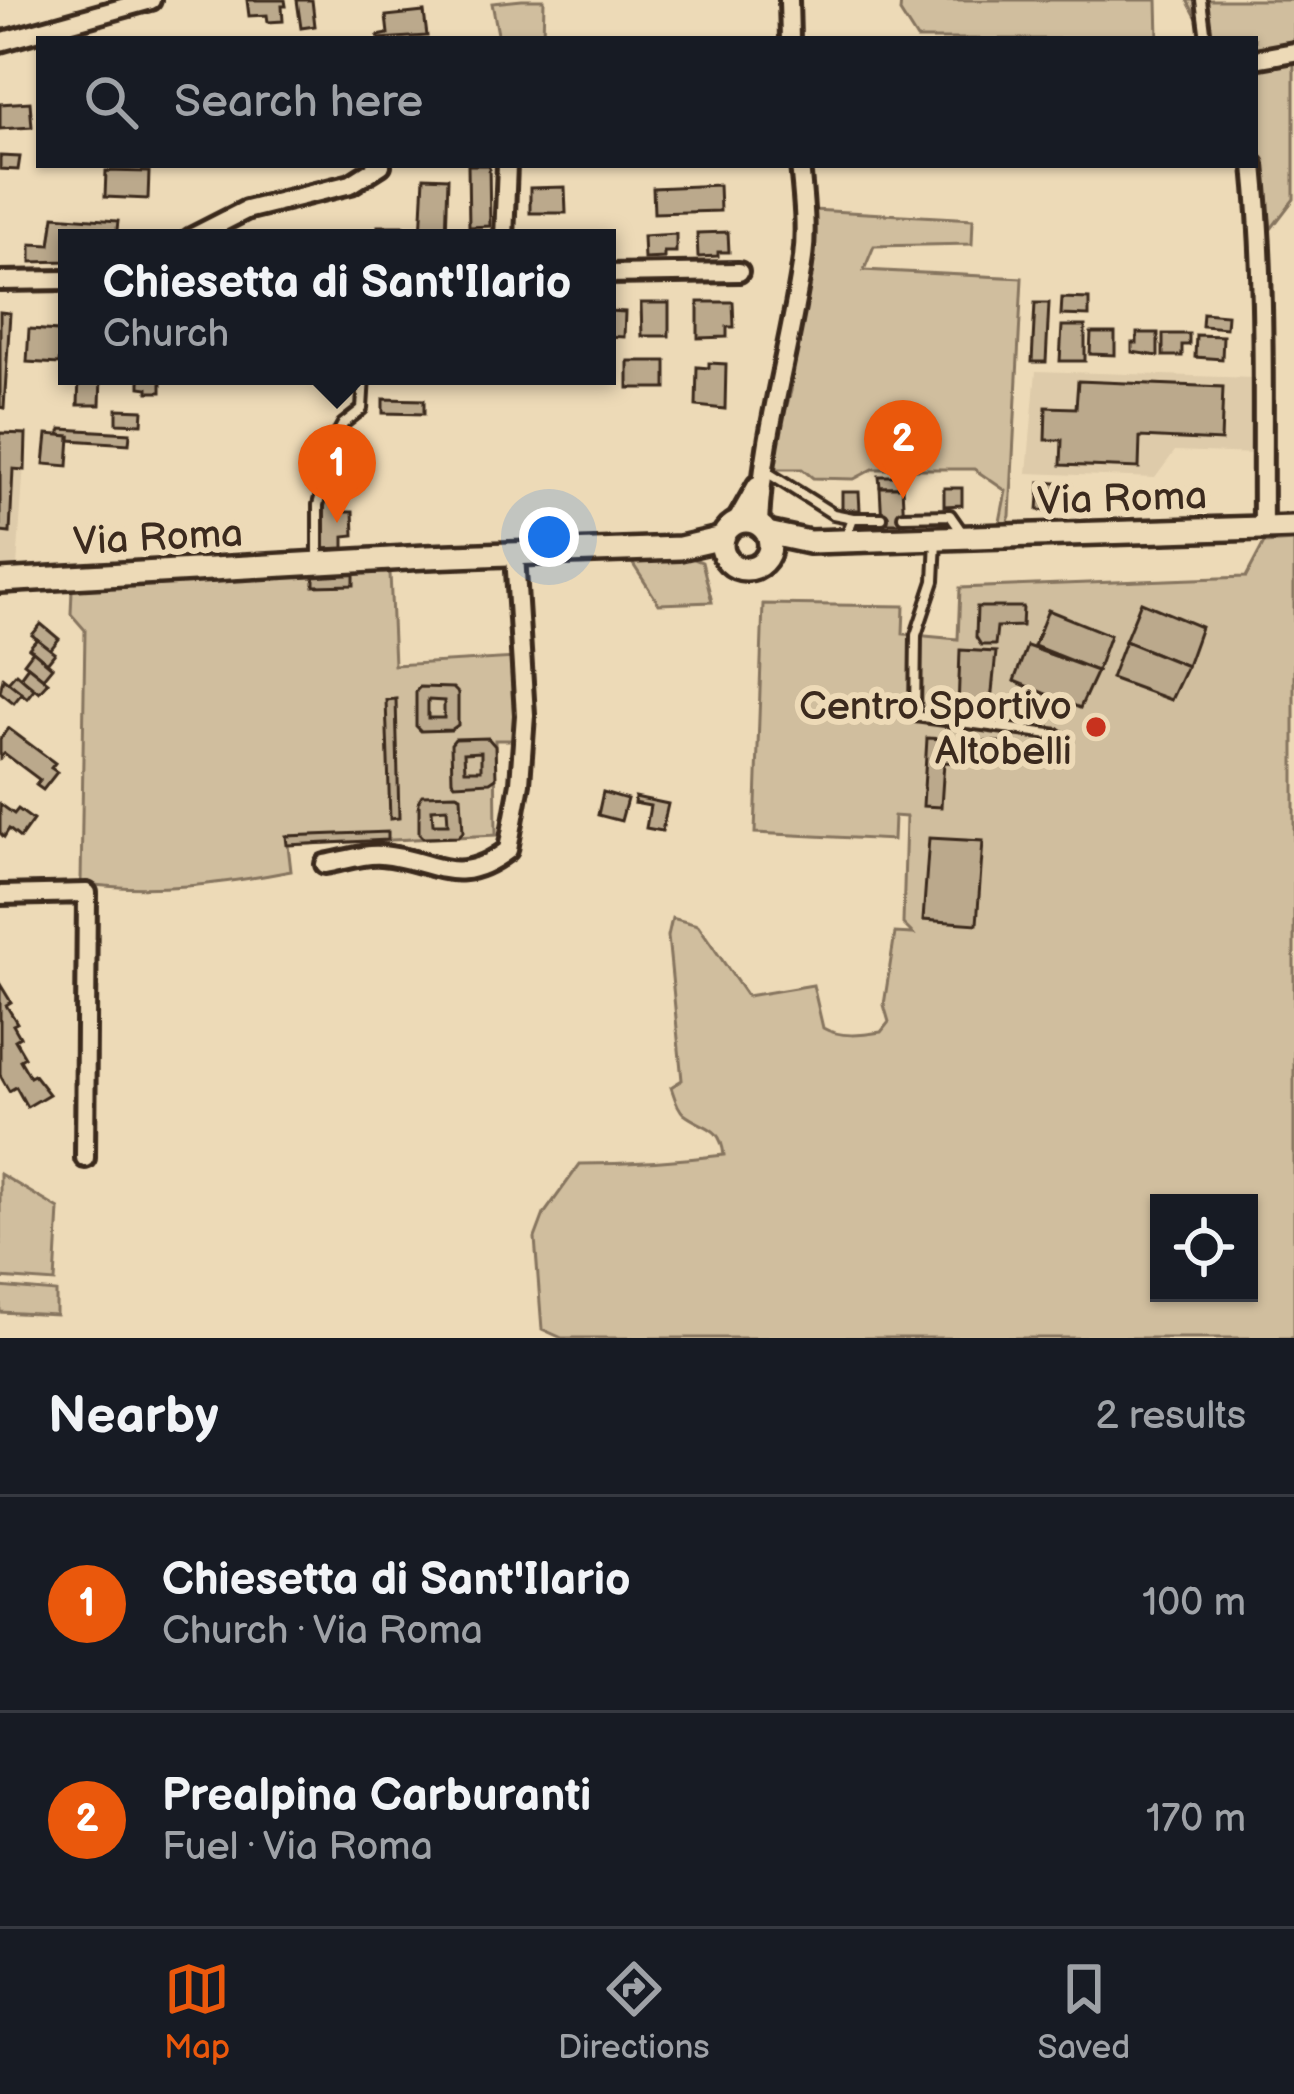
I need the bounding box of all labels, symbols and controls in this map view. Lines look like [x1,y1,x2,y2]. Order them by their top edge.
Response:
search box [36,36,1258,168]
icon: search [78,69,144,135]
text: Search here [174,75,423,130]
popup [58,229,616,385]
text: Chiesetta di Sant'Ilario [103,256,571,311]
text: Church [103,311,229,358]
pin: 2 [864,400,942,499]
pin: 1 [298,424,376,523]
street label: Via Roma [1036,473,1208,526]
your location [519,507,579,567]
street label: Via Roma [72,511,244,566]
place label: Centro Sportivo Altobelli [799,684,1072,776]
marker: Centro Sportivo Altobelli [1083,714,1109,740]
map controls [1150,1194,1258,1302]
button: locate [1150,1194,1258,1302]
text: Nearby [48,1386,219,1447]
text: 2 results [1095,1393,1246,1440]
text: Chiesetta di Sant'Ilario [162,1553,631,1608]
text: 1 [79,1580,95,1627]
text: 100 m [1142,1580,1246,1627]
text: Church · Via Roma [162,1608,483,1655]
text: Prealpina Carburanti [162,1769,591,1824]
text: 2 [75,1796,99,1843]
text: 170 m [1146,1796,1246,1843]
text: Fuel · Via Roma [162,1824,433,1871]
tab: Map [164,1956,230,2068]
tab: Directions [558,1956,710,2068]
tab: Saved [1037,1956,1130,2068]

